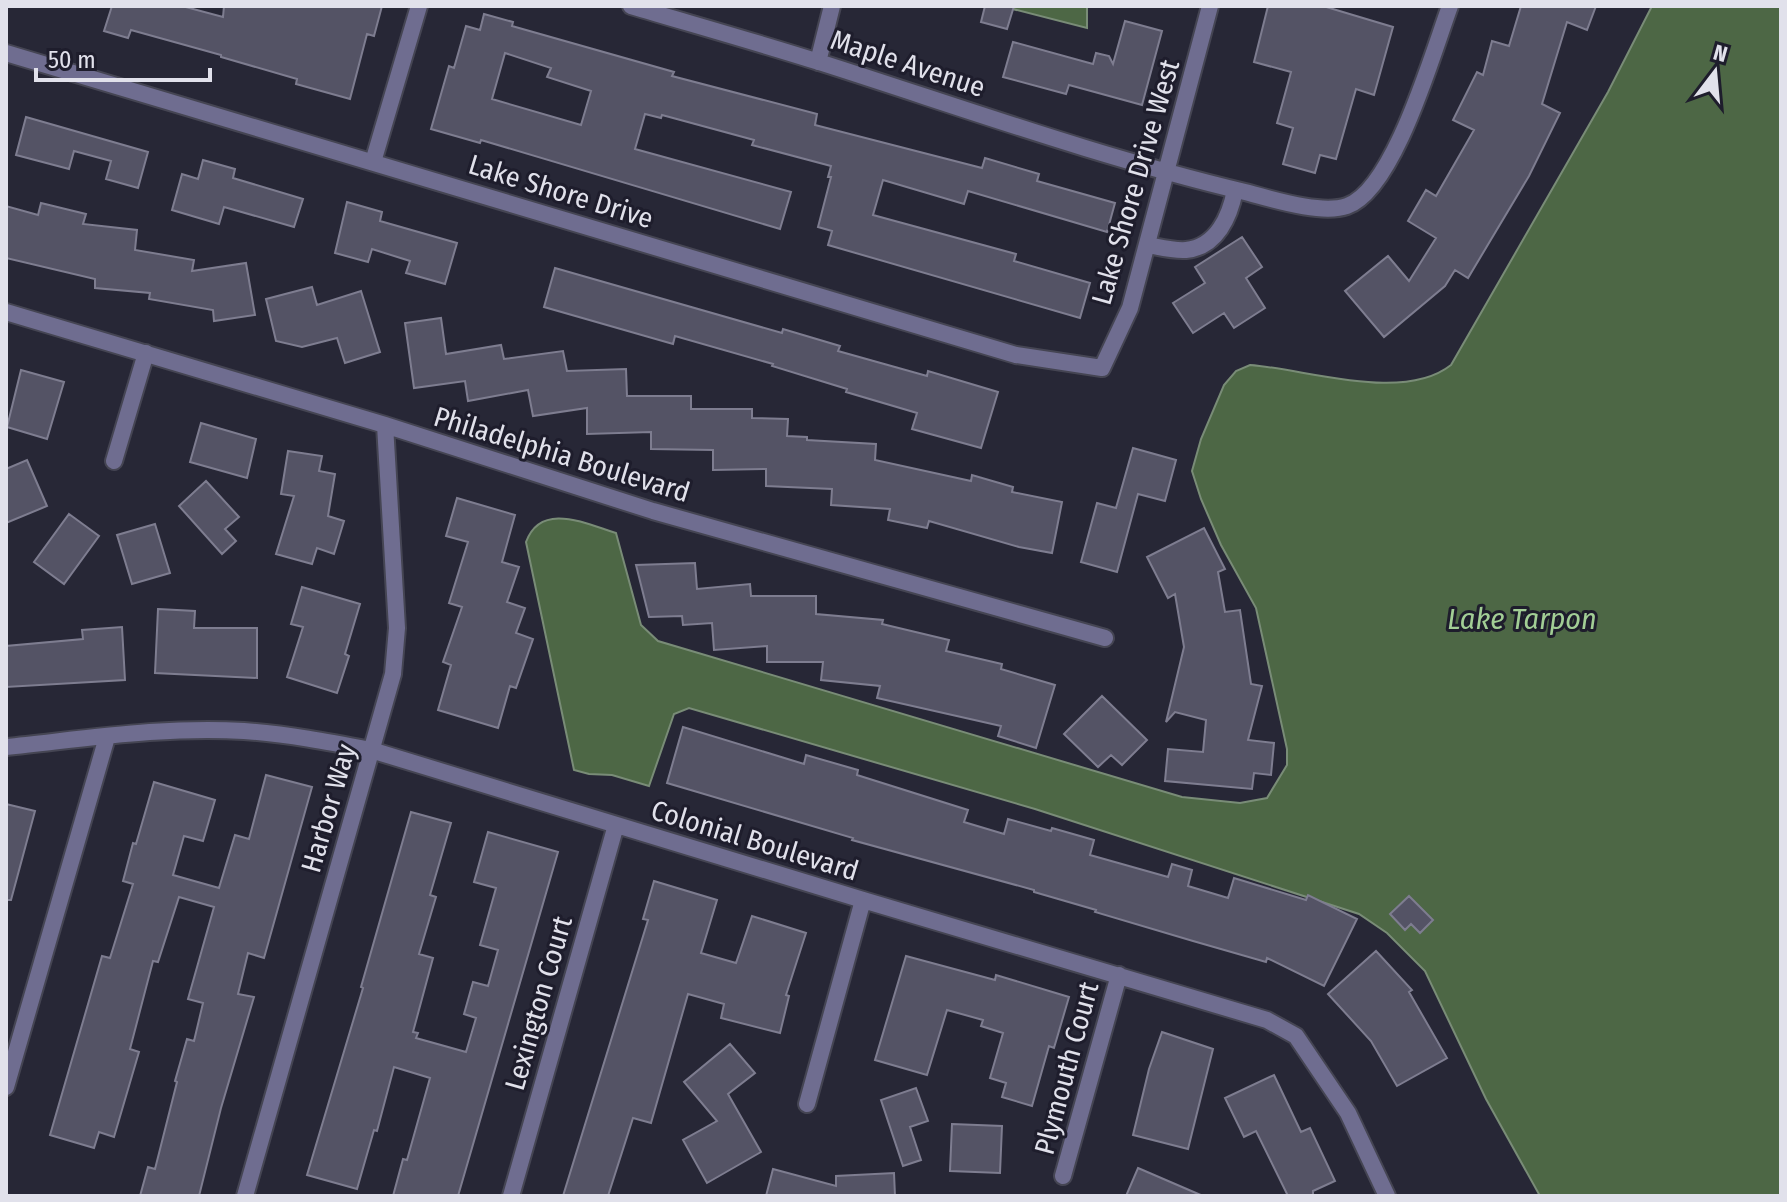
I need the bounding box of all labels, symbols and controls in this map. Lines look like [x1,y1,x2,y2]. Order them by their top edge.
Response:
street label: Maple Avenue [826,23,989,104]
scale bar [36,32,210,82]
north arrow [1675,32,1755,112]
text: N [1710,38,1730,68]
text: 50 m [48,46,96,74]
street label: Lake Shore Drive West [1085,55,1186,308]
street label: Lake Shore Drive [465,148,657,235]
street label: Philadelphia Boulevard [430,400,694,509]
water label: Lake Tarpon [1447,601,1597,637]
street label: Harbor Way [294,739,363,876]
street label: Colonial Boulevard [647,793,863,888]
street label: Lexington Court [498,912,579,1094]
street label: Plymouth Court [1028,977,1106,1158]

